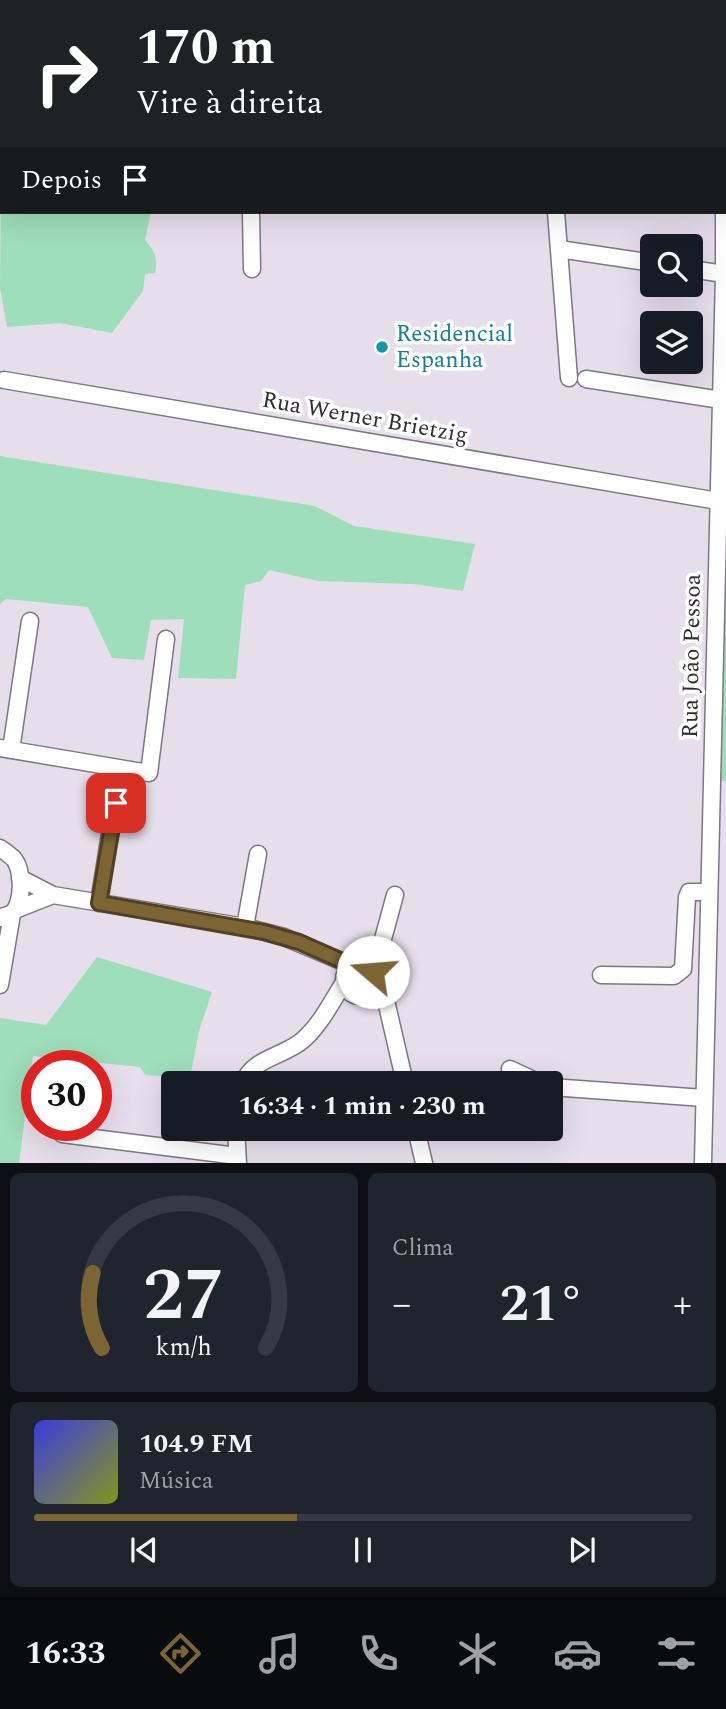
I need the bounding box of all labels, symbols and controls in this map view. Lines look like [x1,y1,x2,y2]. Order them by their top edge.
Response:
text: 170 m [136,11,275,86]
icon: right [21,28,112,119]
text: Vire à direita [136,79,323,128]
text: Depois [21,160,102,200]
icon: arrive [116,161,154,199]
map controls [640,234,703,374]
button: search [640,234,703,297]
button: layers [640,311,703,374]
place label: Residencial Espanha [396,317,513,378]
marker: Residencial Espanha [374,339,390,355]
street label: Rua Werner Brietzig [259,383,471,453]
street label: Rua João Pessoa [673,574,711,738]
pin [86,773,146,833]
icon: arrive [97,784,135,822]
position arrow [336,935,410,1009]
speed limit sign: 30 [21,1050,112,1141]
text: 16:34 · 1 min · 230 m [238,1086,486,1126]
text: Clima [392,1231,454,1266]
text: 27 [143,1242,225,1353]
text: 21° [500,1265,584,1344]
text: − [392,1276,411,1334]
text: + [673,1276,692,1334]
text: km/h [156,1329,212,1367]
text: 104.9 FM [139,1424,253,1464]
text: Música [139,1464,213,1499]
icon: previous [125,1531,163,1569]
icon: pause [344,1531,382,1569]
icon: next [563,1531,601,1569]
text: 16:33 [25,1629,106,1678]
icon: directions [156,1629,205,1678]
icon: music [255,1629,304,1678]
icon: phone [354,1629,403,1678]
icon: climate [453,1629,502,1678]
icon: car [553,1629,602,1678]
icon: filters [652,1629,701,1678]

